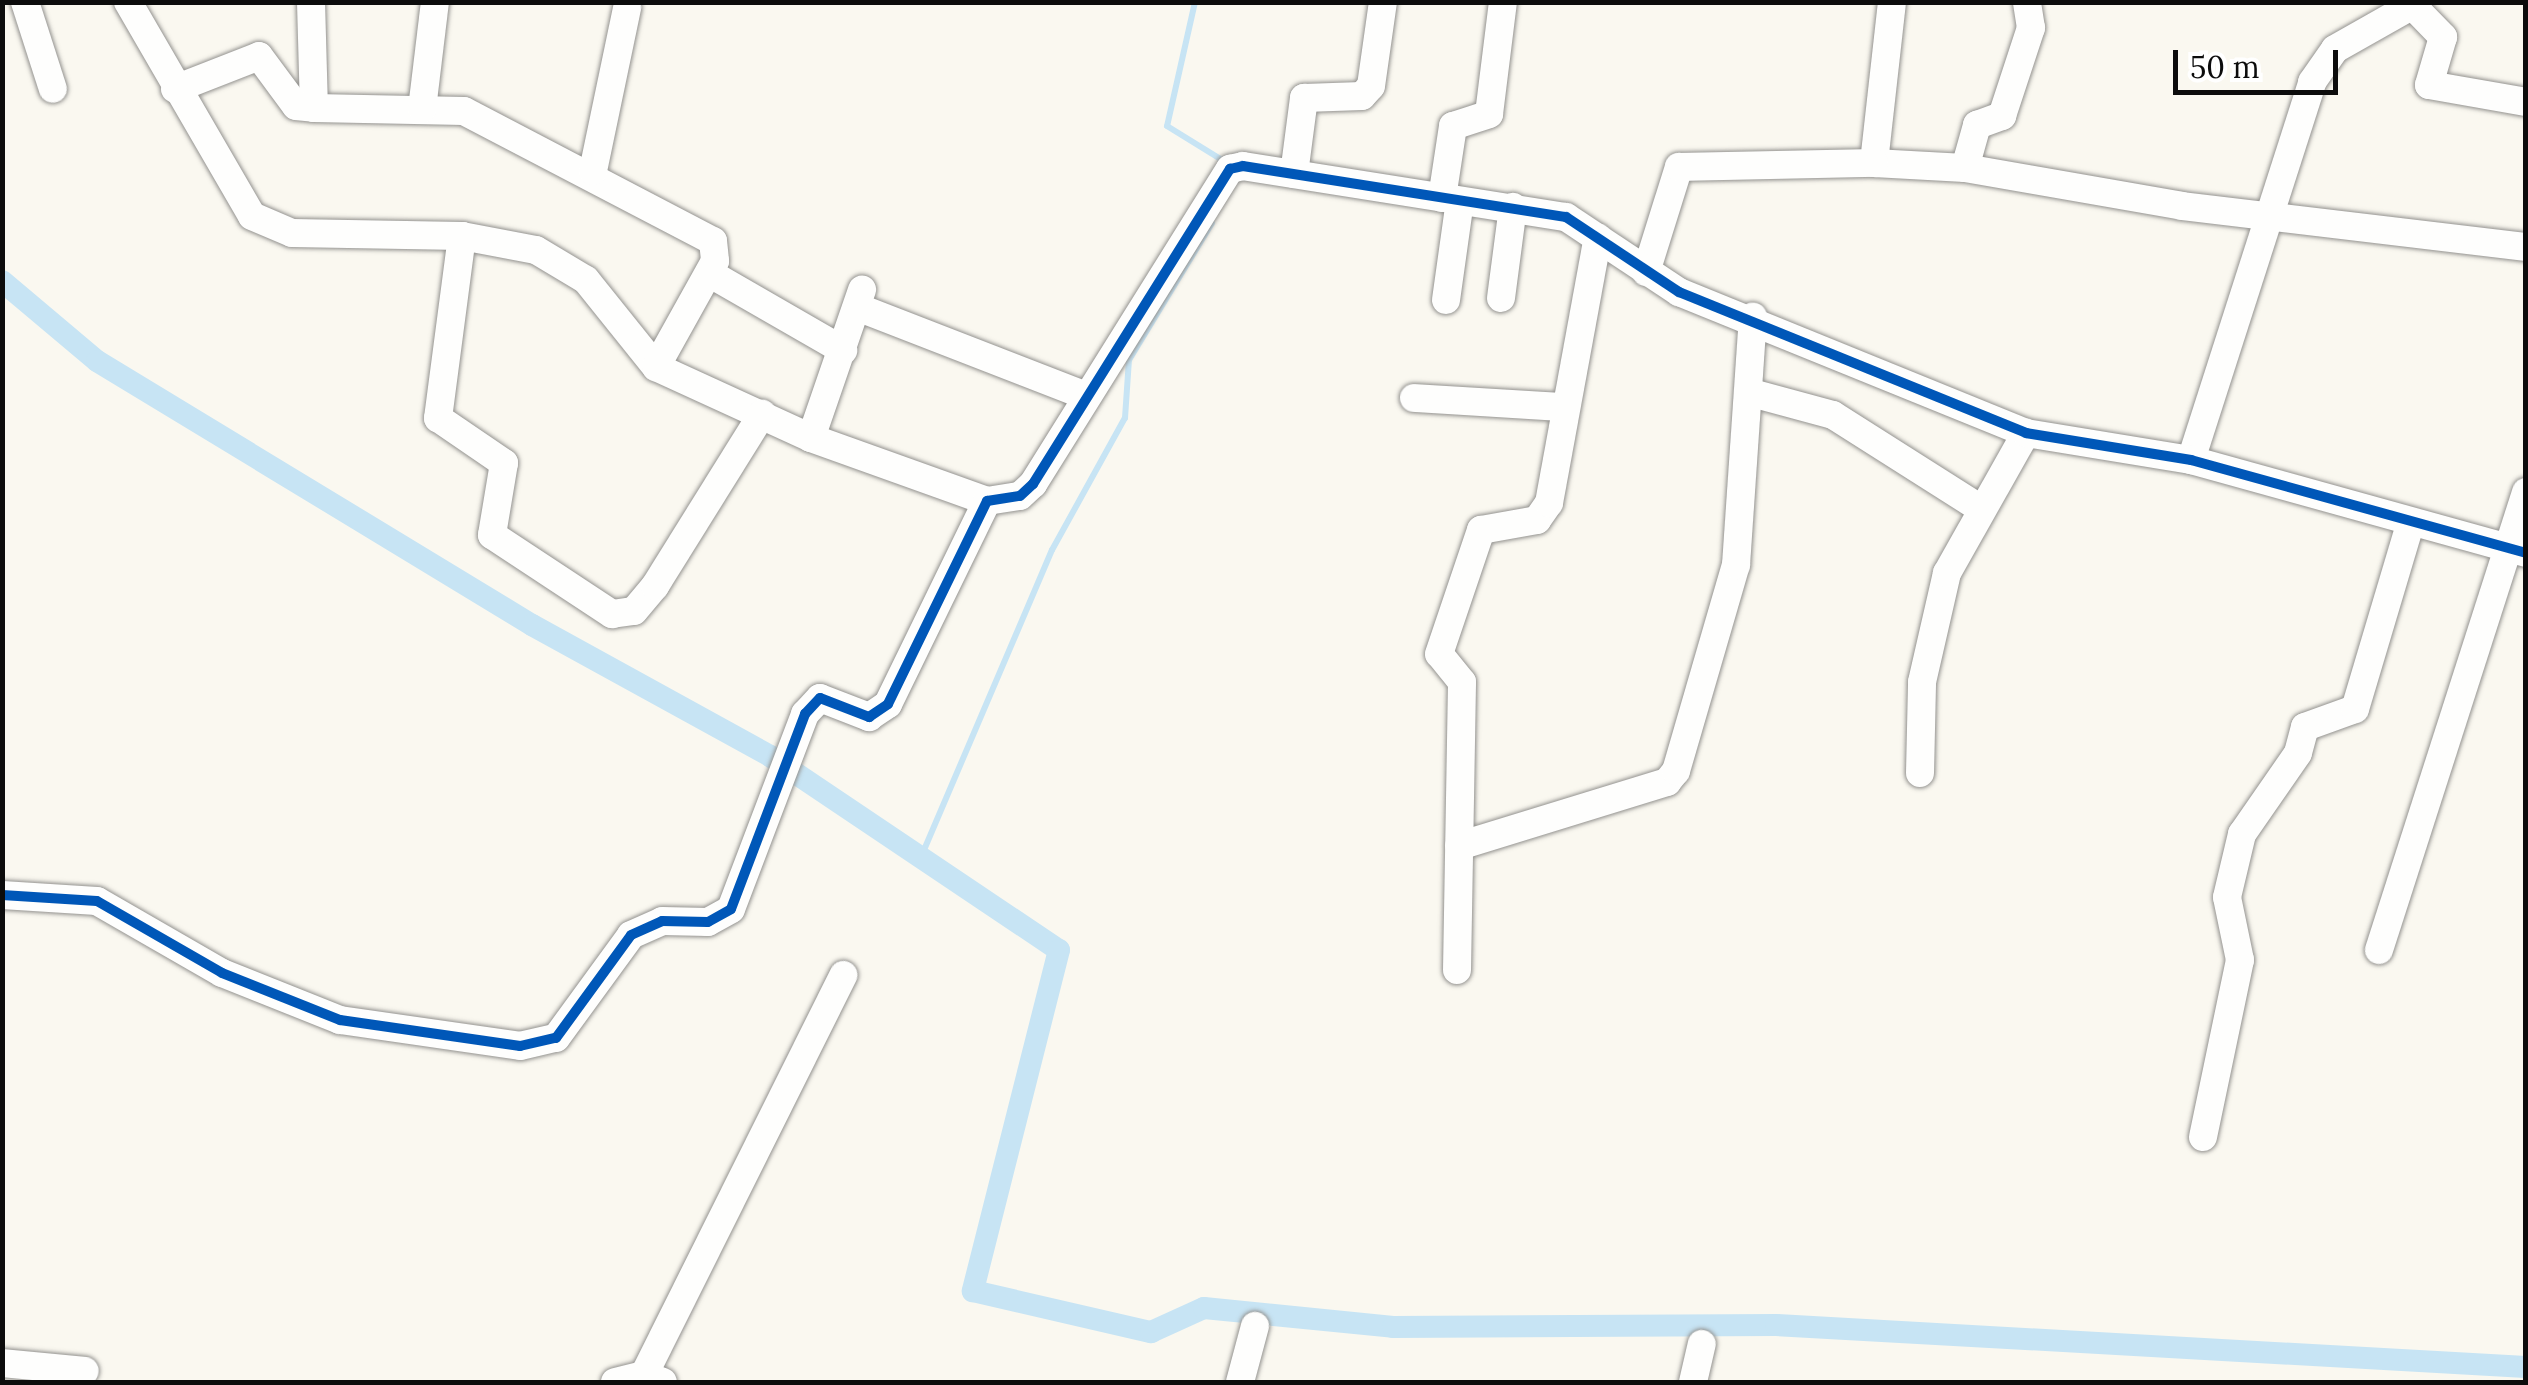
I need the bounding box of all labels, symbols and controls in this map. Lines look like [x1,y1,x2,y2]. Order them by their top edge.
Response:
scale bar [2178,30,2343,92]
text: 50 m [2190,48,2260,86]

